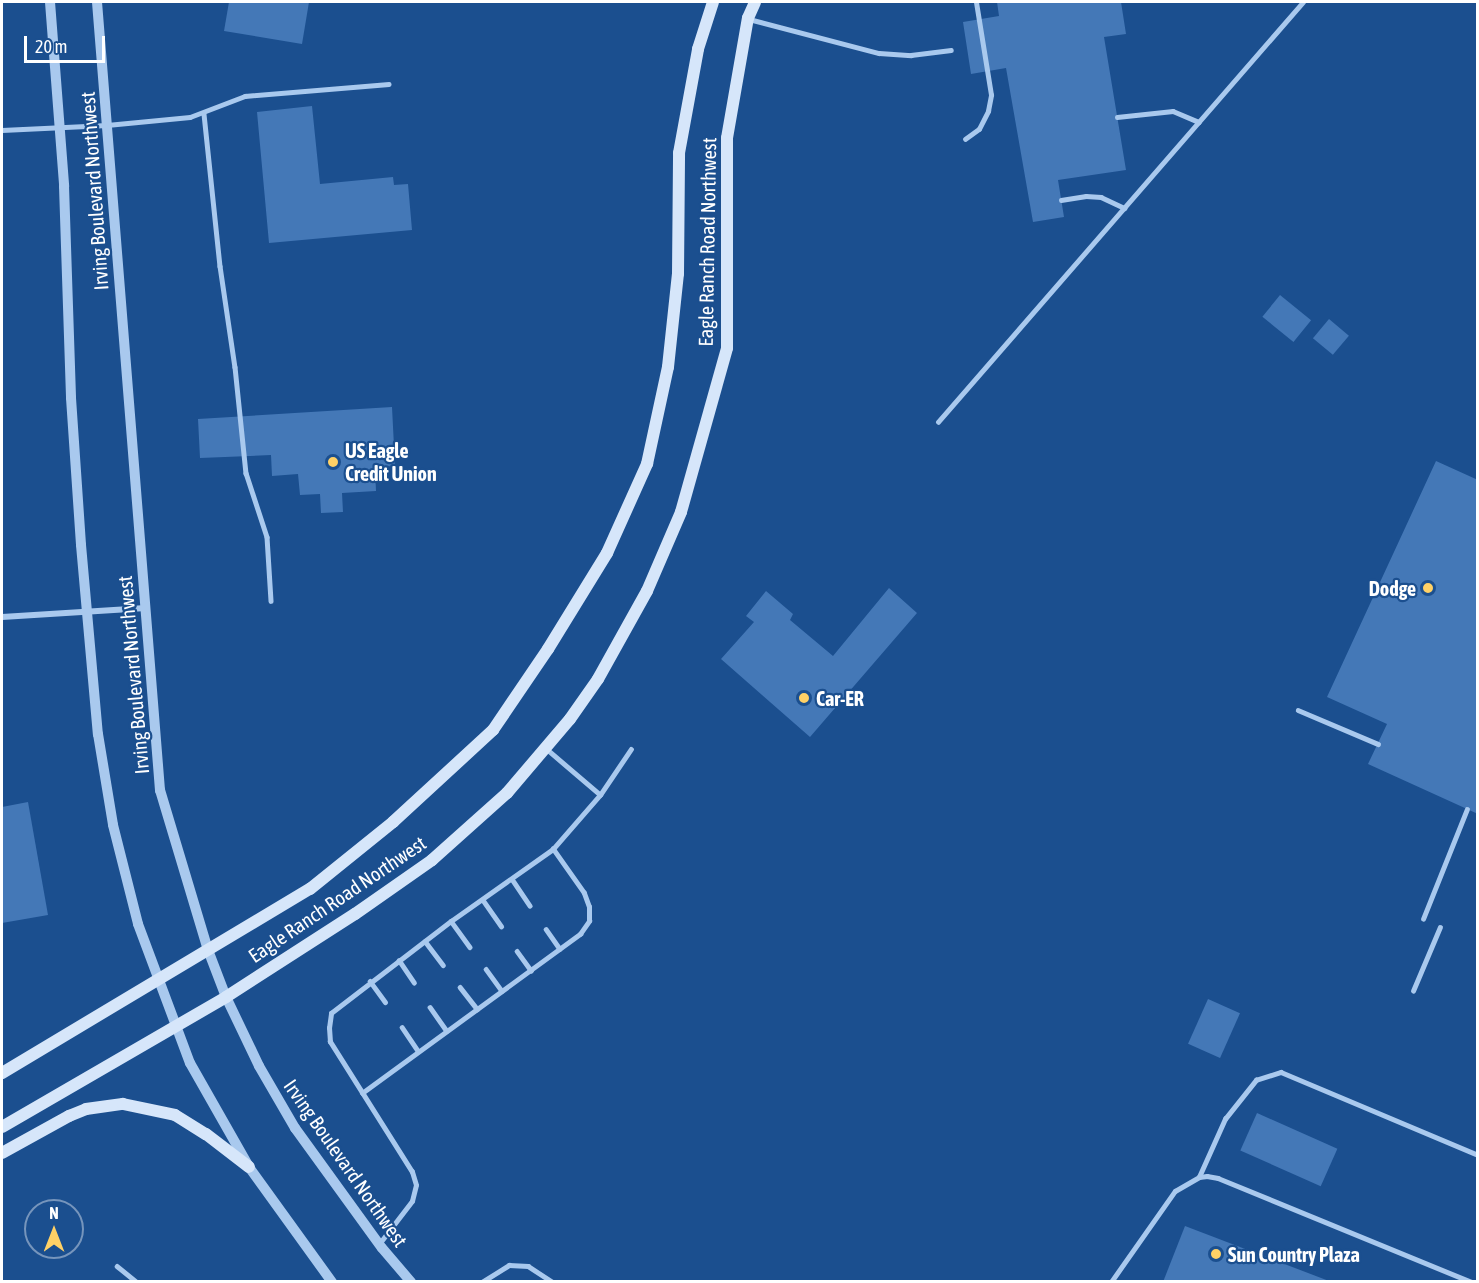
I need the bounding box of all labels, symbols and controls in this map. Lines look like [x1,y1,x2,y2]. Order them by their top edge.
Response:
scale bar [27,24,108,62]
text: 20 m [35,36,67,57]
street label: Irving Boulevard Northwest [75,91,113,291]
street label: Eagle Ranch Road Northwest [693,137,721,347]
place label: US Eagle Credit Union [345,438,437,485]
marker: US Eagle Credit Union [326,455,340,469]
street label: Irving Boulevard Northwest [112,575,154,775]
place label: Dodge [1369,576,1416,600]
marker: Dodge [1421,581,1435,595]
place label: Car-ER [816,686,864,710]
marker: Car-ER [797,691,811,705]
street label: Eagle Ranch Road Northwest [244,831,430,967]
street label: Irving Boulevard Northwest [279,1075,413,1251]
north arrow [24,1199,84,1259]
text: N [49,1204,59,1222]
place label: Sun Country Plaza [1228,1242,1360,1266]
marker: Sun Country Plaza [1209,1247,1223,1261]

